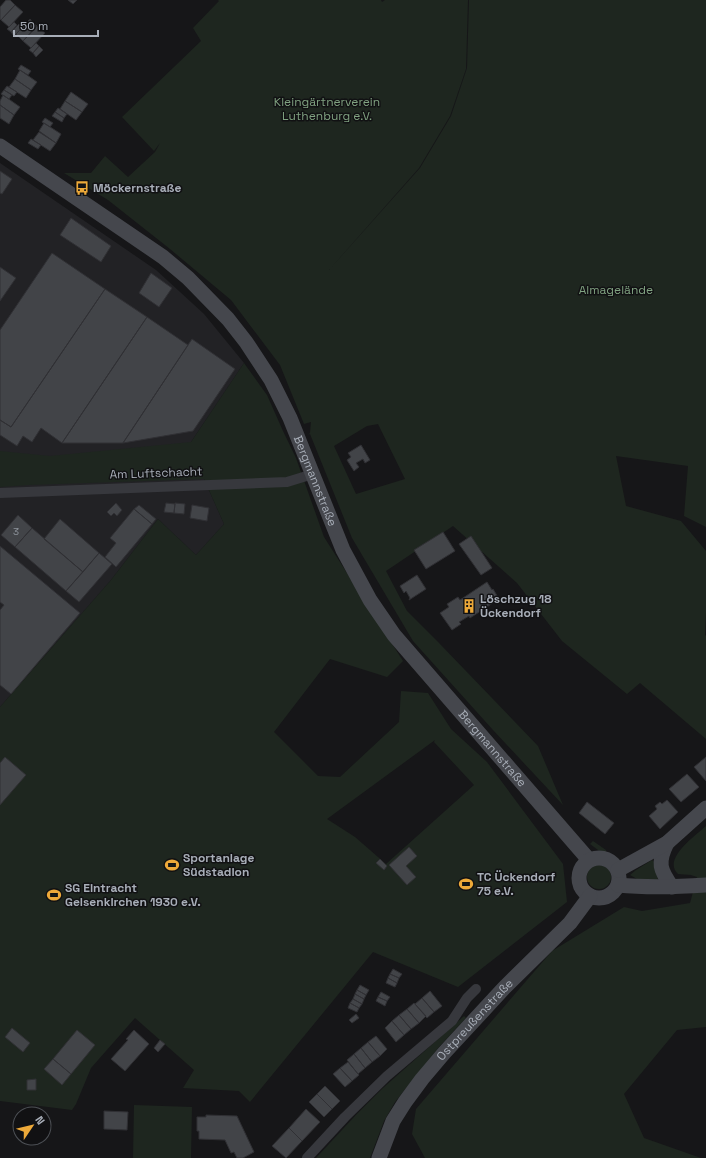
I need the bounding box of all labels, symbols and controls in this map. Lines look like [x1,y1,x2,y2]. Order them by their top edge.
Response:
scale bar [14,12,98,38]
text: 50 m [20,18,48,34]
park label: Kleingärtnerverein Luthenburg e.V. [274,94,380,124]
bus stop icon: Möckernstraße [74,180,90,196]
place label: Möckernstraße [93,180,181,196]
park label: Almagelände [579,282,653,298]
street label: Bergmannstraße [290,433,341,529]
street label: Am Luftschacht [109,463,203,483]
house number: 3 [13,525,19,538]
place label: Löschzug 18 Ückendorf [480,591,552,621]
building icon: Löschzug 18 Ückendorf [461,598,477,614]
street label: Bergmannstraße [455,707,530,790]
place label: Sportanlage Südstadion [183,850,254,880]
sports icon: Sportanlage Südstadion [164,857,180,873]
place label: TC Ückendorf 75 e.V. [477,869,555,899]
sports icon: TC Ückendorf 75 e.V. [458,876,474,892]
place label: SG Eintracht Gelsenkirchen 1930 e.V. [65,880,201,910]
sports icon: SG Eintracht Gelsenkirchen 1930 e.V. [46,887,62,903]
street label: Ostpreußenstraße [433,975,517,1064]
north arrow [12,1106,52,1146]
text: N [32,1113,48,1127]

